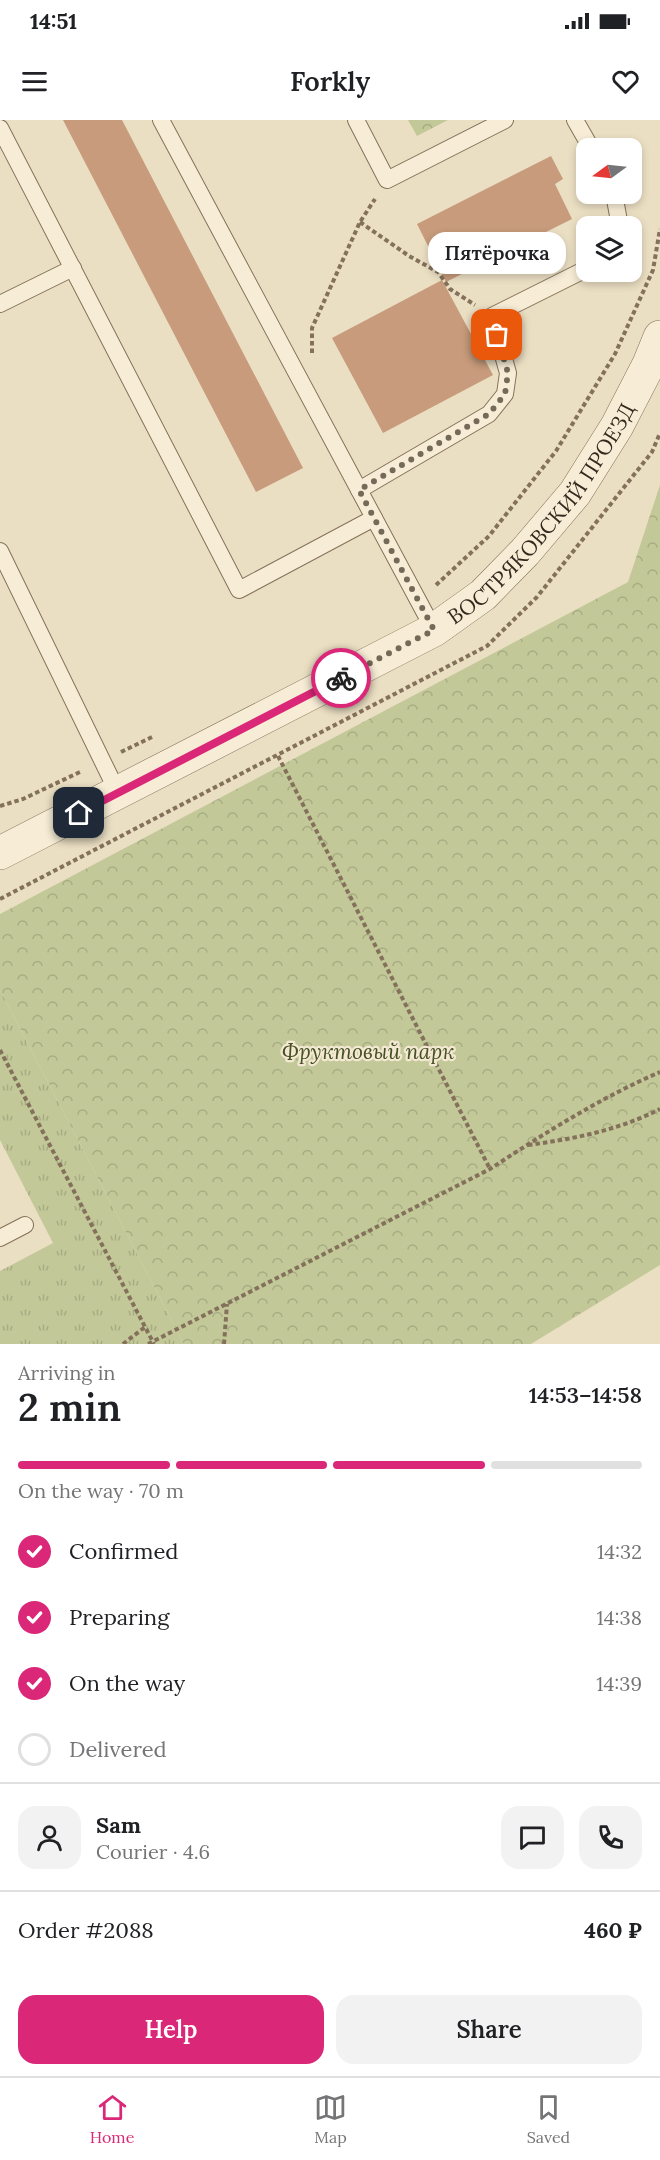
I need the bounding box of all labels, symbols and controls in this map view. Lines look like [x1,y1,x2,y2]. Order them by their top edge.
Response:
text: 14:51 [30,7,77,35]
text: Forkly [290,64,370,98]
icon: menu [18,65,51,98]
icon: heart [609,65,642,98]
north arrow [576,138,642,204]
map controls [576,138,642,282]
button: layers [576,216,642,282]
callout: Пятёрочка [428,233,566,275]
text: Пятёрочка [444,240,550,265]
pin [471,309,522,360]
icon: bag [480,318,513,351]
street label: ВОСТРЯКОВСКИЙ ПРОЕЗД [442,398,640,630]
courier [311,648,371,708]
icon: bike [325,662,358,695]
pin [53,787,104,838]
icon: home [62,796,95,829]
park label: Фруктовый парк [282,1038,454,1065]
text: Arriving in [18,1360,115,1385]
text: 14:53–14:58 [529,1381,642,1409]
text: 2 min [18,1382,121,1432]
text: On the way · 70 m [18,1478,184,1503]
icon: check [18,1535,51,1568]
text: Confirmed [69,1537,178,1565]
text: 14:32 [597,1539,642,1564]
icon: check [18,1601,51,1634]
text: Preparing [69,1603,169,1631]
text: 14:38 [597,1605,642,1630]
icon: check [18,1667,51,1700]
text: On the way [69,1669,185,1697]
text: 14:39 [596,1671,642,1696]
text: Delivered [69,1735,167,1763]
button: person [18,1806,81,1869]
button: chat [501,1806,564,1869]
button: phone [579,1806,642,1869]
text: Sam [96,1811,141,1839]
text: Courier · 4.6 [96,1839,210,1864]
text: Order #2088 [18,1916,154,1944]
text: 460 ₽ [584,1916,642,1944]
button: Help [18,1995,324,2064]
button: Share [336,1995,642,2064]
tab: Home [90,2091,134,2147]
tab: Map [314,2091,347,2147]
tab: Saved [527,2091,570,2147]

